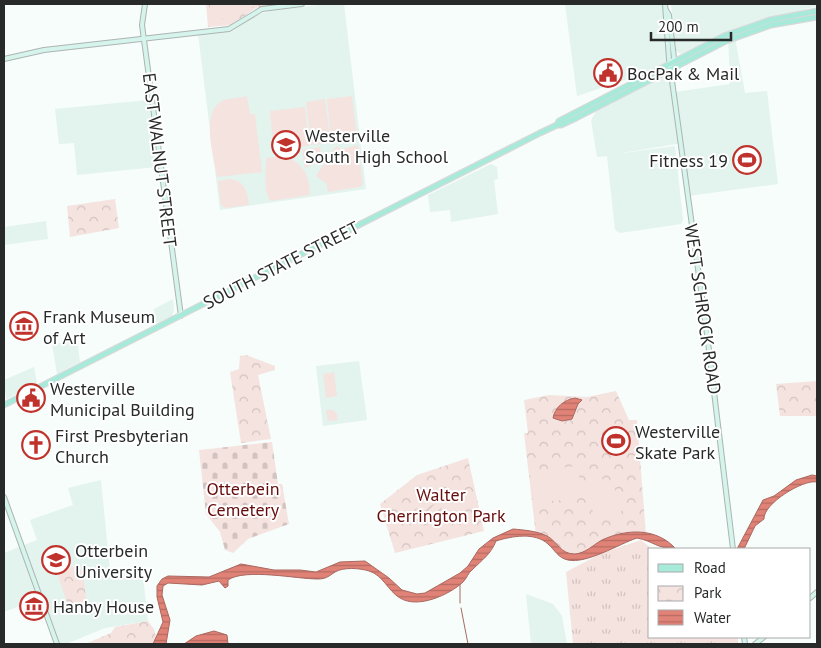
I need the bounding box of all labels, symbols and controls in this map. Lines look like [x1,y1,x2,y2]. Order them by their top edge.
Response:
scale bar [651,10,731,42]
text: 200 m [658,17,699,36]
public building icon: BocPak & Mail [593,58,623,88]
place label: BocPak & Mail [627,62,740,85]
street label: EAST WALNUT STREET [138,72,182,248]
place label: Westerville South High School [305,124,449,168]
school or university icon: Westerville South High School [271,130,301,160]
sports icon: Fitness 19 [732,145,762,175]
place label: Fitness 19 [649,149,728,172]
street label: SOUTH STATE STREET [199,216,363,314]
street label: WEST SCHROCK ROAD [680,222,726,396]
place label: Frank Museum of Art [43,305,155,349]
museum icon: Frank Museum of Art [9,311,39,341]
place label: Westerville Municipal Building [50,377,195,421]
public building icon: Westerville Municipal Building [16,383,46,413]
place label: Westerville Skate Park [635,420,720,464]
place label: First Presbyterian Church [55,424,189,468]
sports icon: Westerville Skate Park [601,426,631,456]
church icon: First Presbyterian Church [21,430,51,460]
park label: Otterbein Cemetery [206,477,280,521]
park label: Walter Cherrington Park [376,483,506,527]
place label: Otterbein University [75,539,153,583]
school or university icon: Otterbein University [41,545,71,575]
legend [648,548,811,638]
text: Road [694,558,726,577]
text: Park [694,583,722,602]
museum icon: Hanby House [19,591,49,621]
place label: Hanby House [53,595,154,618]
text: Water [694,608,731,627]

